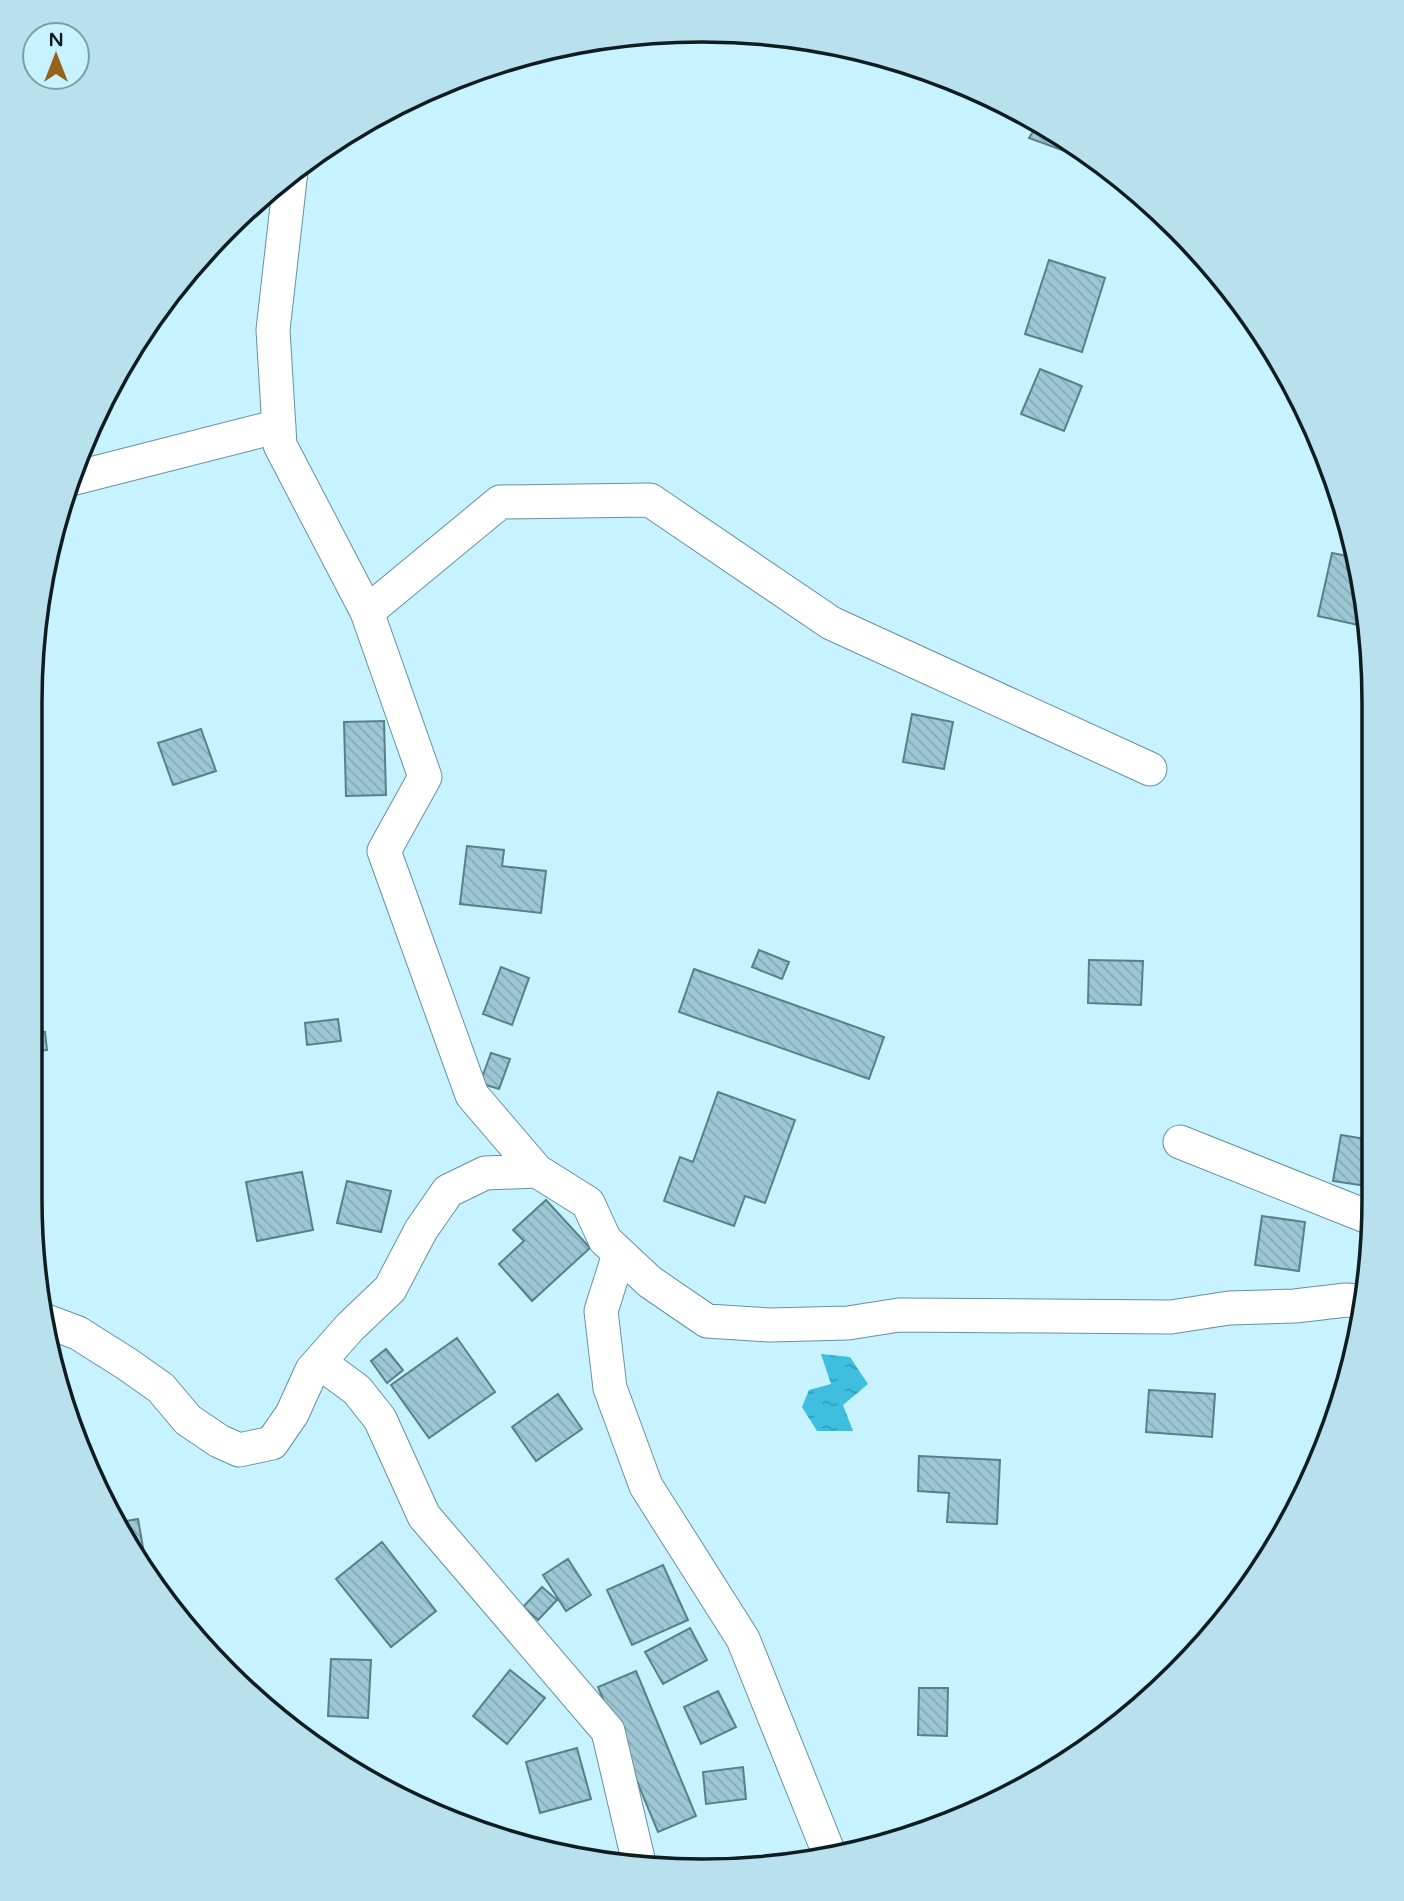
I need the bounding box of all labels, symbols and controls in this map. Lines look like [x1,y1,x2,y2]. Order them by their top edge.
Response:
north arrow [21,21,91,91]
text: N [48,29,64,51]

